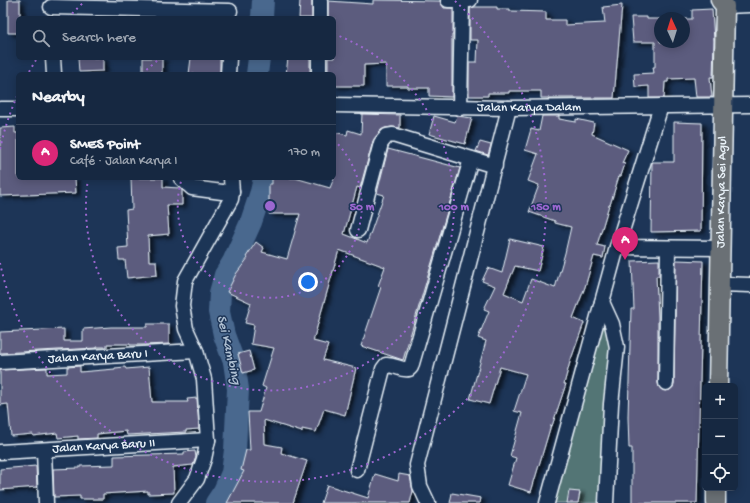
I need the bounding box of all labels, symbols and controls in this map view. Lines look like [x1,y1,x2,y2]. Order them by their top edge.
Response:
north arrow [654,12,690,48]
search box [16,16,336,60]
icon: search [30,27,52,49]
text: Search here [62,29,136,47]
text: Nearby [32,88,85,108]
street label: Jalan Karya Dalam [477,100,581,116]
text: SMES Point [70,136,140,154]
street label: Jalan Karya Sei Agul [713,136,730,248]
text: A [41,145,49,160]
text: 170 m [288,145,320,160]
text: Café · Jalan Karya I [70,154,177,169]
centre of rings [263,199,277,213]
text: 50 m [350,201,375,215]
text: 100 m [438,201,469,215]
text: 150 m [530,201,561,215]
pin: A [612,227,638,260]
your location [298,272,318,292]
water label: Sei Kambing [212,314,244,387]
street label: Jalan Karya Baru I [47,346,148,367]
map controls [702,383,738,491]
button: + [702,383,738,419]
button: − [702,419,738,455]
street label: Jalan Karya Baru II [52,436,156,456]
button: locate [702,455,738,491]

